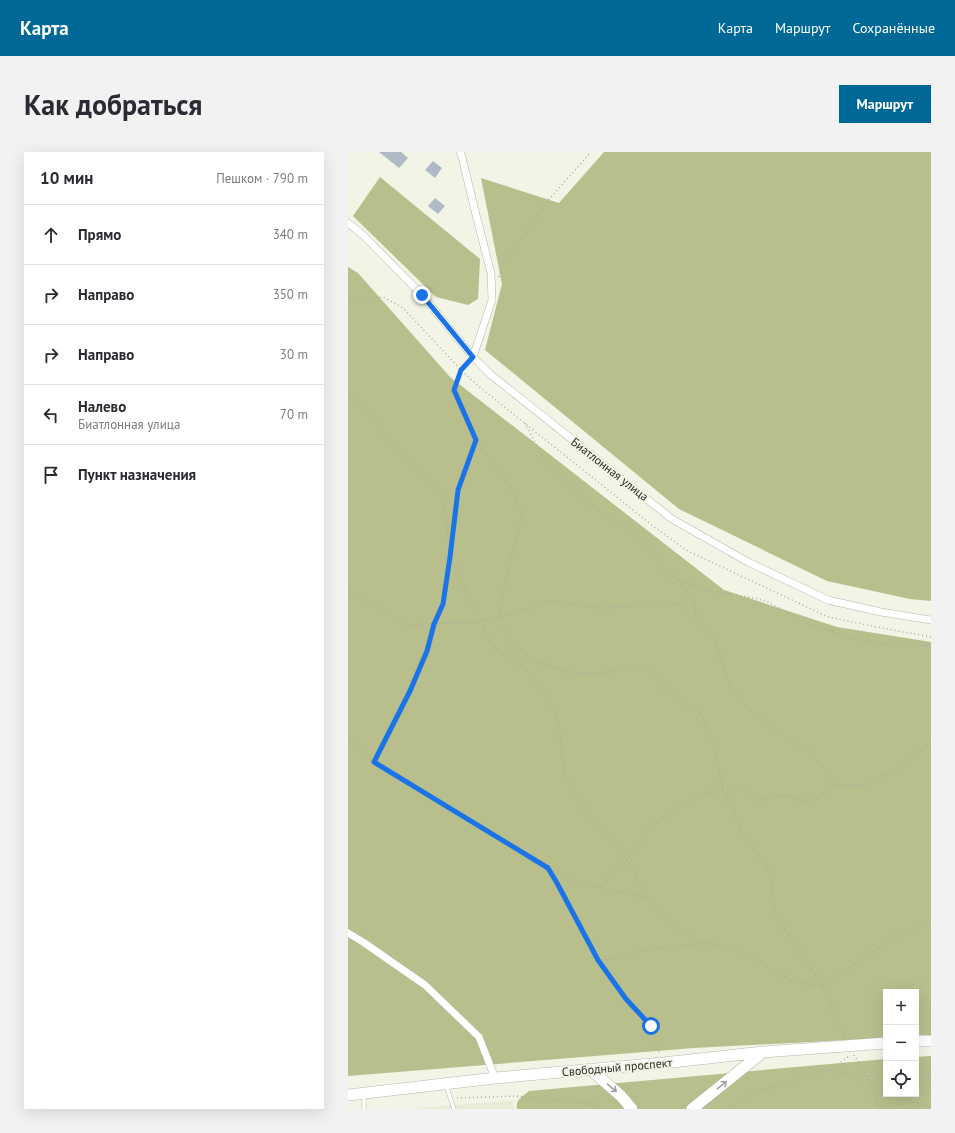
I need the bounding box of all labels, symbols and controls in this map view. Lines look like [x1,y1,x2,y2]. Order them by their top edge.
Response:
text: Карта [20,16,69,40]
text: Карта [718,19,753,37]
text: Маршрут [775,19,830,37]
text: Сохранённые [852,19,935,37]
button: Маршрут [839,85,931,123]
text: Как добраться [24,86,202,123]
text: 10 мин [40,167,93,189]
text: Пешком · 790 m [216,170,308,187]
icon: ahead [40,224,62,246]
text: Прямо [78,225,121,244]
text: 340 m [273,226,308,243]
icon: right [40,284,62,306]
text: Направо [78,285,134,304]
text: 350 m [273,286,308,303]
route end [413,286,431,304]
icon: right [40,344,62,366]
text: Направо [78,345,134,364]
text: 30 m [280,346,308,363]
text: Налево [78,397,126,416]
icon: left [40,404,62,426]
text: 70 m [280,406,308,423]
text: Биатлонная улица [78,416,180,433]
street label: Биатлонная улица [568,434,652,504]
icon: arrive [40,464,62,486]
text: Пункт назначения [78,465,196,484]
map controls [883,989,919,1097]
button: + [883,989,919,1025]
route start [642,1017,660,1035]
button: − [883,1025,919,1061]
street label: Свободный проспект [561,1055,673,1079]
button: locate [883,1061,919,1097]
one-way arrow [717,1080,728,1089]
one-way arrow [607,1084,617,1093]

